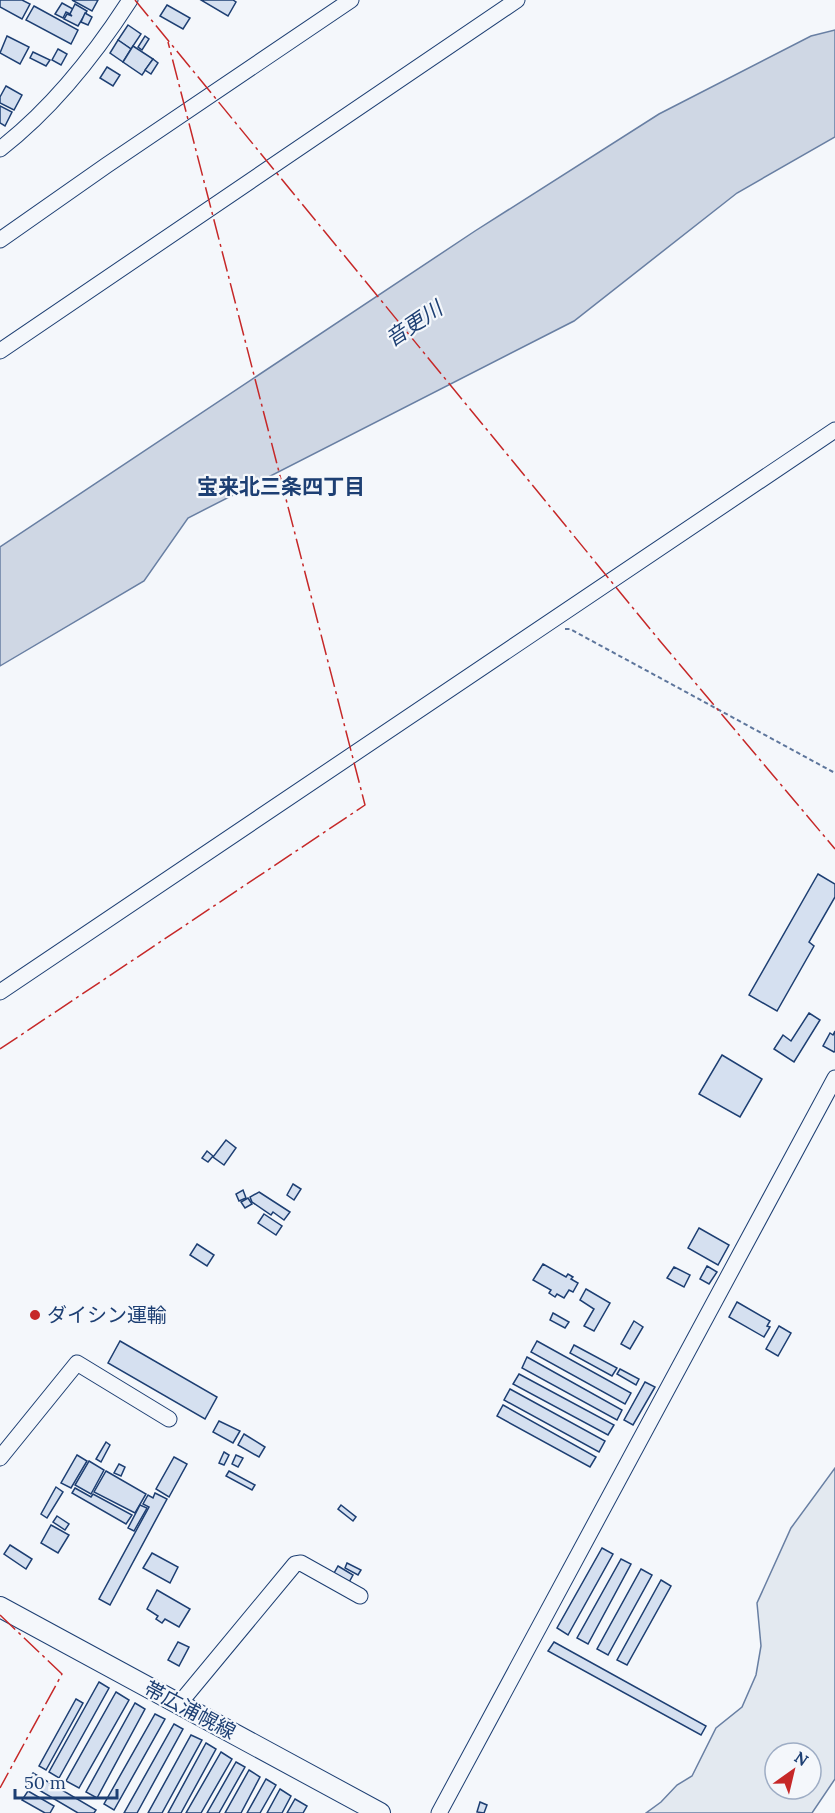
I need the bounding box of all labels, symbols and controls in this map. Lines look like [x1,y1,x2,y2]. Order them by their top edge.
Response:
water label: 音更川 [380,294,449,352]
district label: 宝来北三条四丁目 [197,473,365,500]
place label: ダイシン運輸 [47,1302,167,1327]
marker: ダイシン運輸 [28,1308,42,1322]
street label: 帯広浦幌線 [140,1675,240,1744]
north arrow [763,1741,823,1801]
text: N [791,1747,812,1770]
scale bar [15,1762,117,1800]
text: 50 m [24,1771,66,1794]

